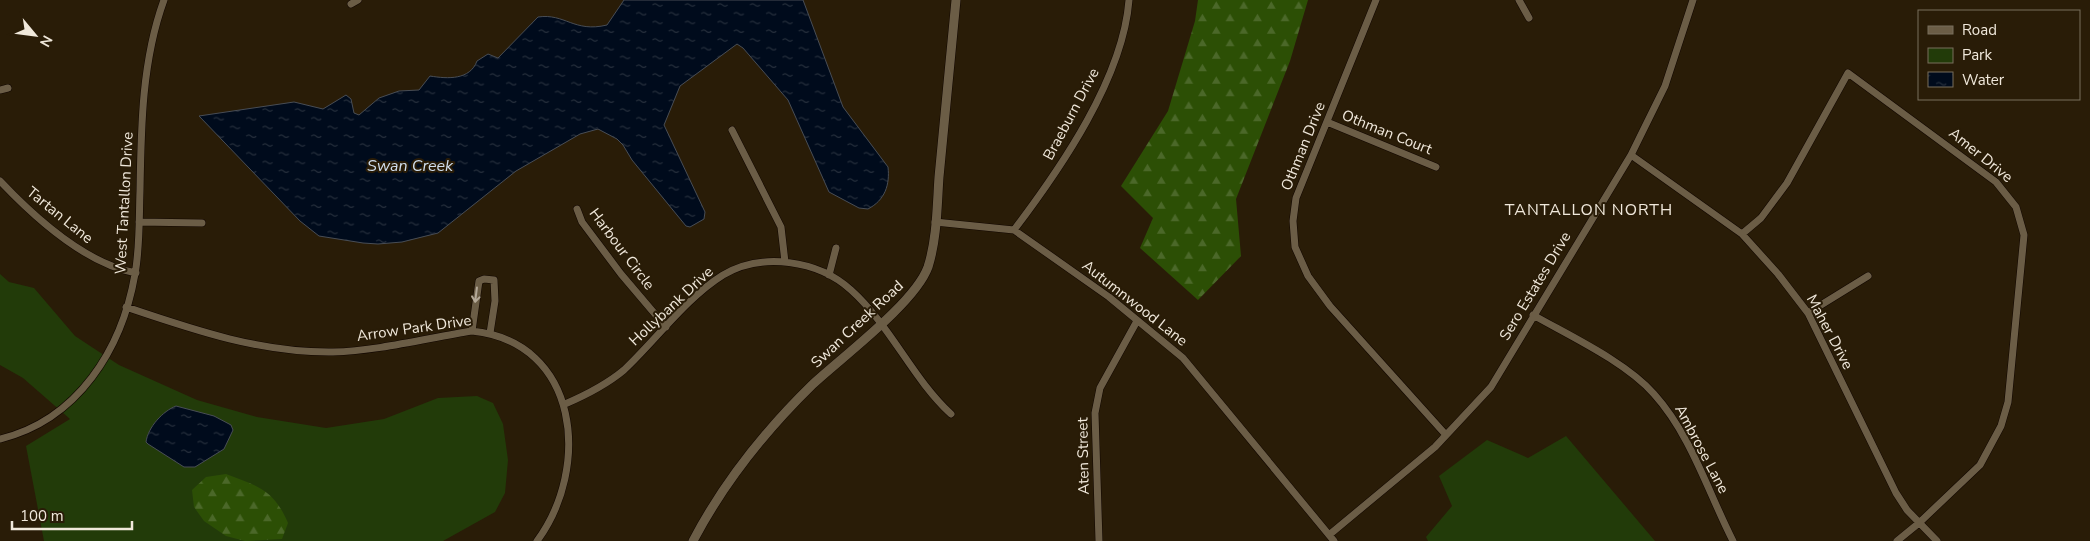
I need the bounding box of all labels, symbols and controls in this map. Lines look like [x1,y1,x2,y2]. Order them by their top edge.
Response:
north arrow [10,10,60,60]
legend [1918,10,2080,100]
text: Road [1962,20,1997,40]
text: N [35,32,57,50]
text: Park [1962,45,1992,65]
street label: Braeburn Drive [1038,64,1104,164]
text: Water [1962,70,2005,90]
street label: Othman Drive [1276,99,1330,193]
street label: Othman Court [1339,105,1436,159]
street label: Amer Drive [1945,123,2017,187]
street label: West Tantallon Drive [110,131,138,275]
water label: Swan Creek [367,155,454,177]
street label: Tartan Lane [23,182,97,248]
district label: TANTALLON NORTH [1505,199,1673,221]
street label: Harbour Circle [585,204,659,294]
street label: Sero Estates Drive [1495,228,1575,344]
street label: Autumnwood Lane [1078,256,1192,351]
street label: Hollybank Drive [625,262,717,350]
street label: Swan Creek Road [806,276,908,372]
one-way arrow [471,287,481,303]
street label: Maher Drive [1802,291,1858,373]
street label: Arrow Park Drive [355,310,473,346]
street label: Ambrose Lane [1670,401,1734,497]
street label: Aten Street [1072,416,1094,495]
scale bar [12,498,132,530]
text: 100 m [20,506,64,526]

